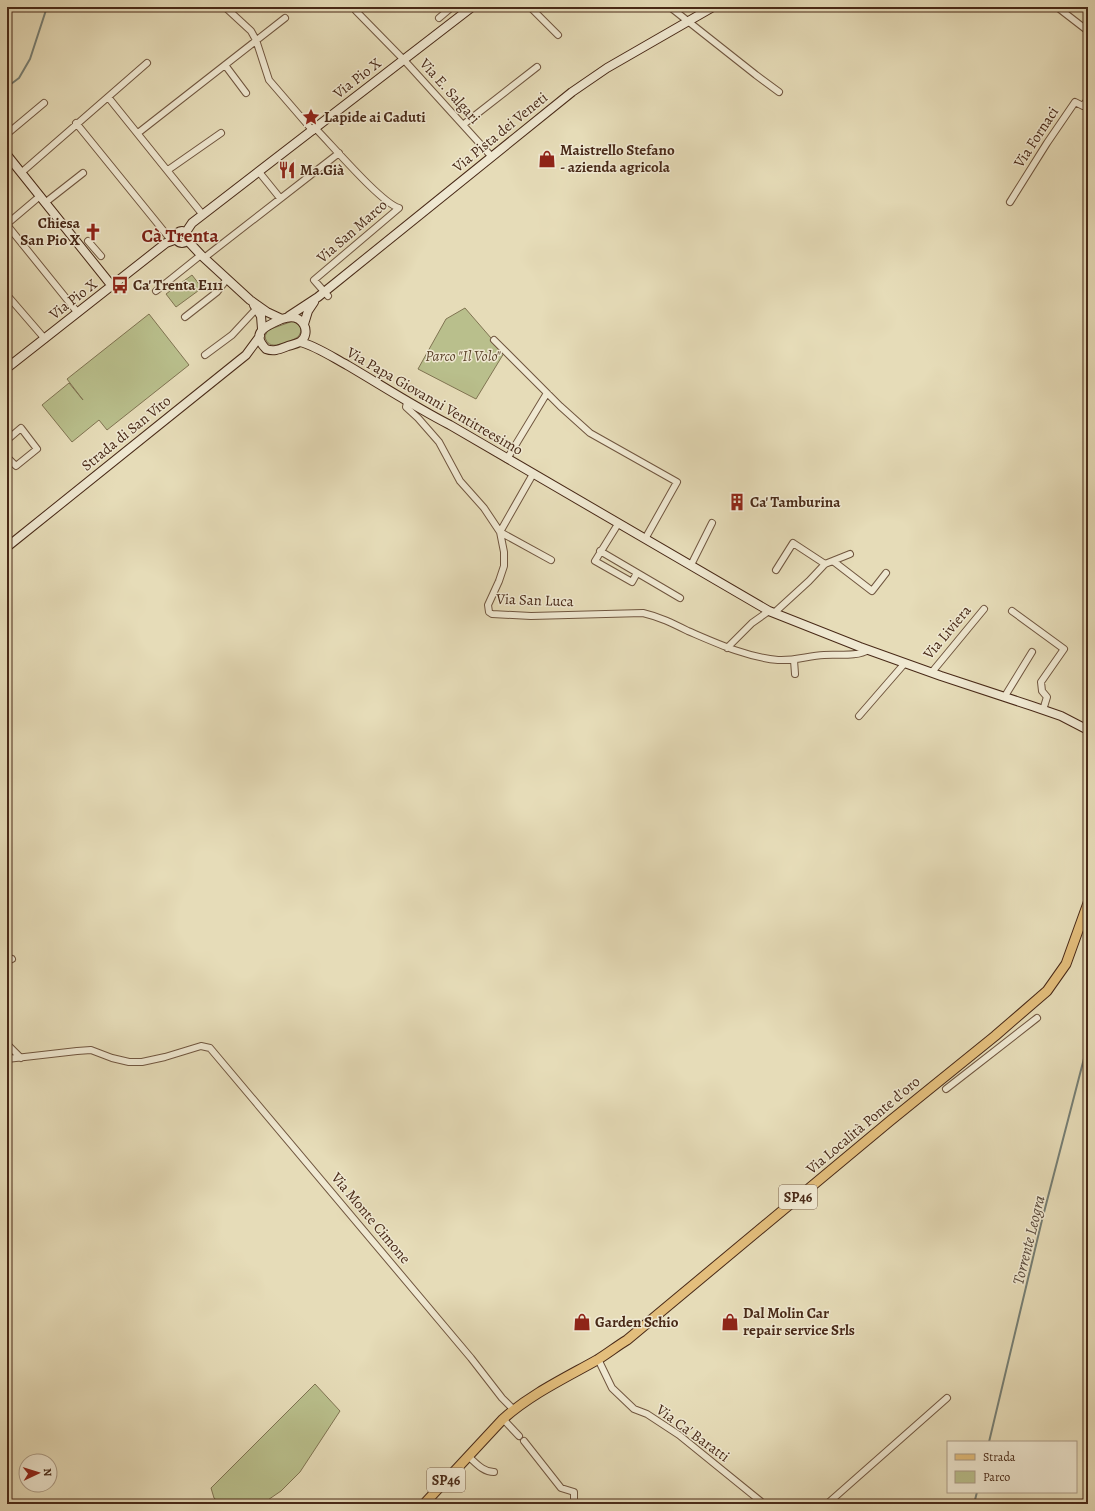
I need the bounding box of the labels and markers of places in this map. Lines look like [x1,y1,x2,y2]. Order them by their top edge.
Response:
place icon: Lapide ai Caduti [301,107,321,127]
place label: Lapide ai Caduti [324,107,426,127]
place label: Maistrello Stefano - azienda agricola [560,140,675,177]
shop icon: Maistrello Stefano - azienda agricola [537,149,557,169]
restaurant icon: Ma.Già [277,160,297,180]
place label: Ma.Già [300,160,345,180]
place label: Chiesa San Pio X [20,213,81,250]
church icon: Chiesa San Pio X [83,222,103,242]
bus stop icon: Ca' Trenta E111 [110,275,130,295]
place label: Ca' Trenta E111 [133,275,224,295]
building icon: Ca' Tamburina [727,492,747,512]
place label: Ca' Tamburina [750,492,841,512]
place label: Dal Molin Car repair service Srls [743,1303,855,1340]
shop icon: Garden Schio [572,1312,592,1332]
place label: Garden Schio [595,1312,679,1332]
shop icon: Dal Molin Car repair service Srls [720,1312,740,1332]

